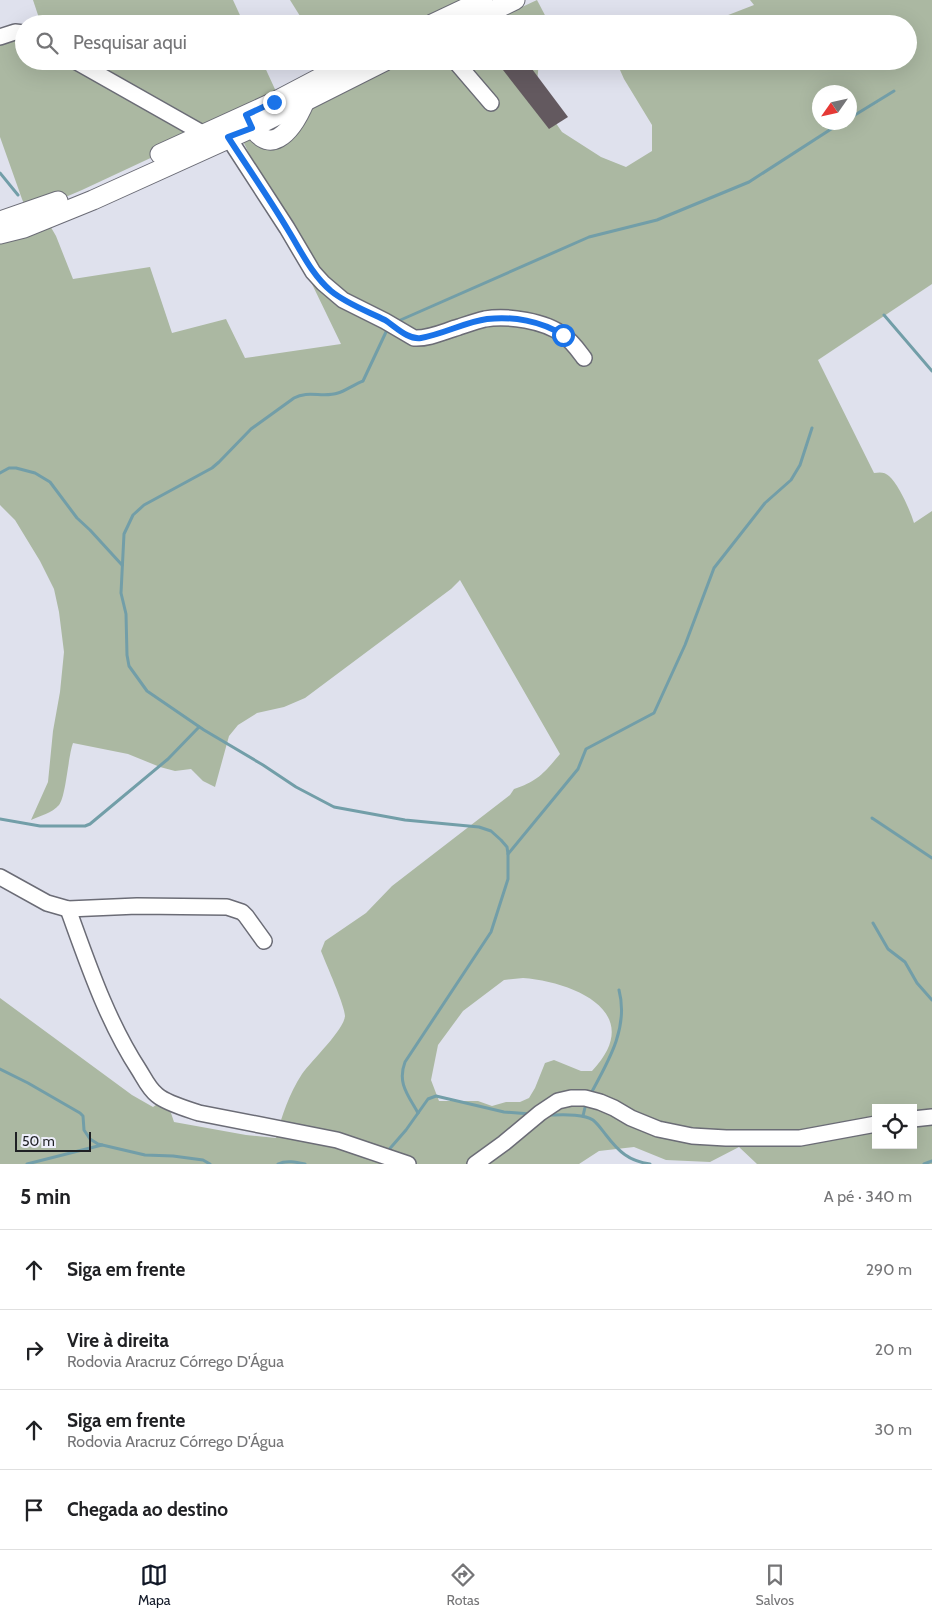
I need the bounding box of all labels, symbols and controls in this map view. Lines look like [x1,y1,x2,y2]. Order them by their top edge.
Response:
search box [15,15,917,70]
icon: search [33,29,61,57]
text: Pesquisar aqui [73,31,187,54]
north arrow [812,85,857,130]
route end [263,91,286,114]
route start [552,324,575,347]
map controls [872,1104,917,1149]
button: locate [872,1104,917,1149]
scale bar [15,1129,91,1152]
text: 50 m [22,1132,55,1150]
text: 5 min [20,1184,71,1209]
text: A pé · 340 m [824,1187,912,1206]
icon: ahead [20,1256,48,1284]
text: Siga em frente [67,1258,185,1281]
text: 290 m [866,1260,912,1279]
text: Vire à direita [67,1329,169,1352]
icon: right [20,1336,48,1364]
text: 20 m [875,1340,912,1359]
text: Rodovia Aracruz Córrego D'Água [67,1352,284,1371]
text: Siga em frente [67,1409,185,1432]
icon: ahead [20,1416,48,1444]
text: 30 m [875,1420,912,1439]
text: Rodovia Aracruz Córrego D'Água [67,1432,284,1451]
icon: arrive [20,1496,48,1524]
text: Chegada ao destino [67,1498,228,1521]
tab: Mapa [138,1561,171,1609]
tab: Rotas [447,1561,480,1609]
tab: Salvos [756,1561,794,1609]

